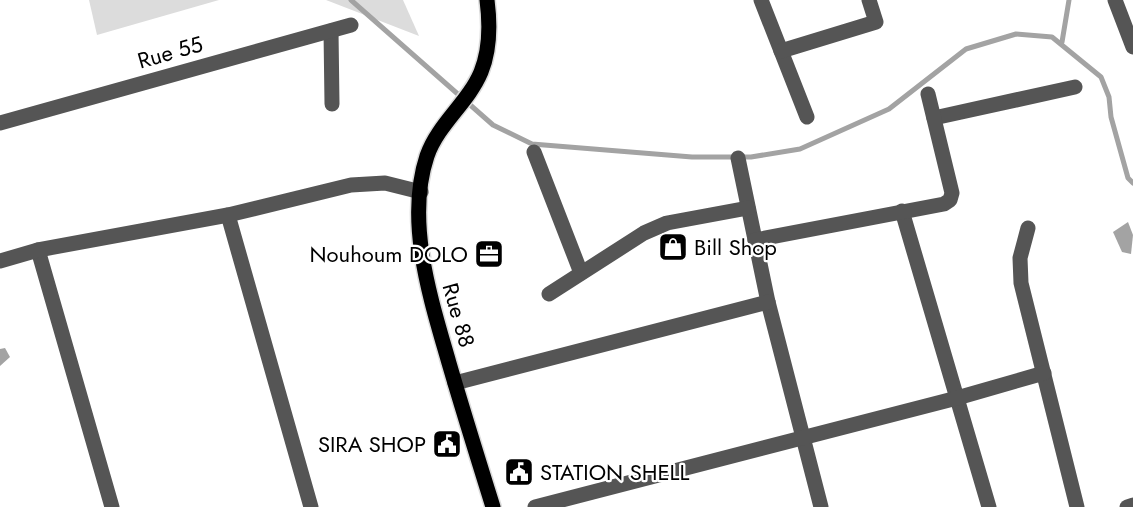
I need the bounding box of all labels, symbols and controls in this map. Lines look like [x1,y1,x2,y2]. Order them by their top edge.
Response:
street label: Rue 55 [134,27,206,77]
shop icon: Bill Shop [657,231,689,263]
place label: Bill Shop [694,231,777,263]
place label: Nouhoum DOLO [310,238,468,270]
office icon: Nouhoum DOLO [473,238,505,270]
street label: Rue 88 [435,279,483,351]
place label: SIRA SHOP [318,428,426,460]
public building icon: SIRA SHOP [431,428,463,460]
public building icon: STATION SHELL [503,456,535,488]
place label: STATION SHELL [540,456,690,488]

